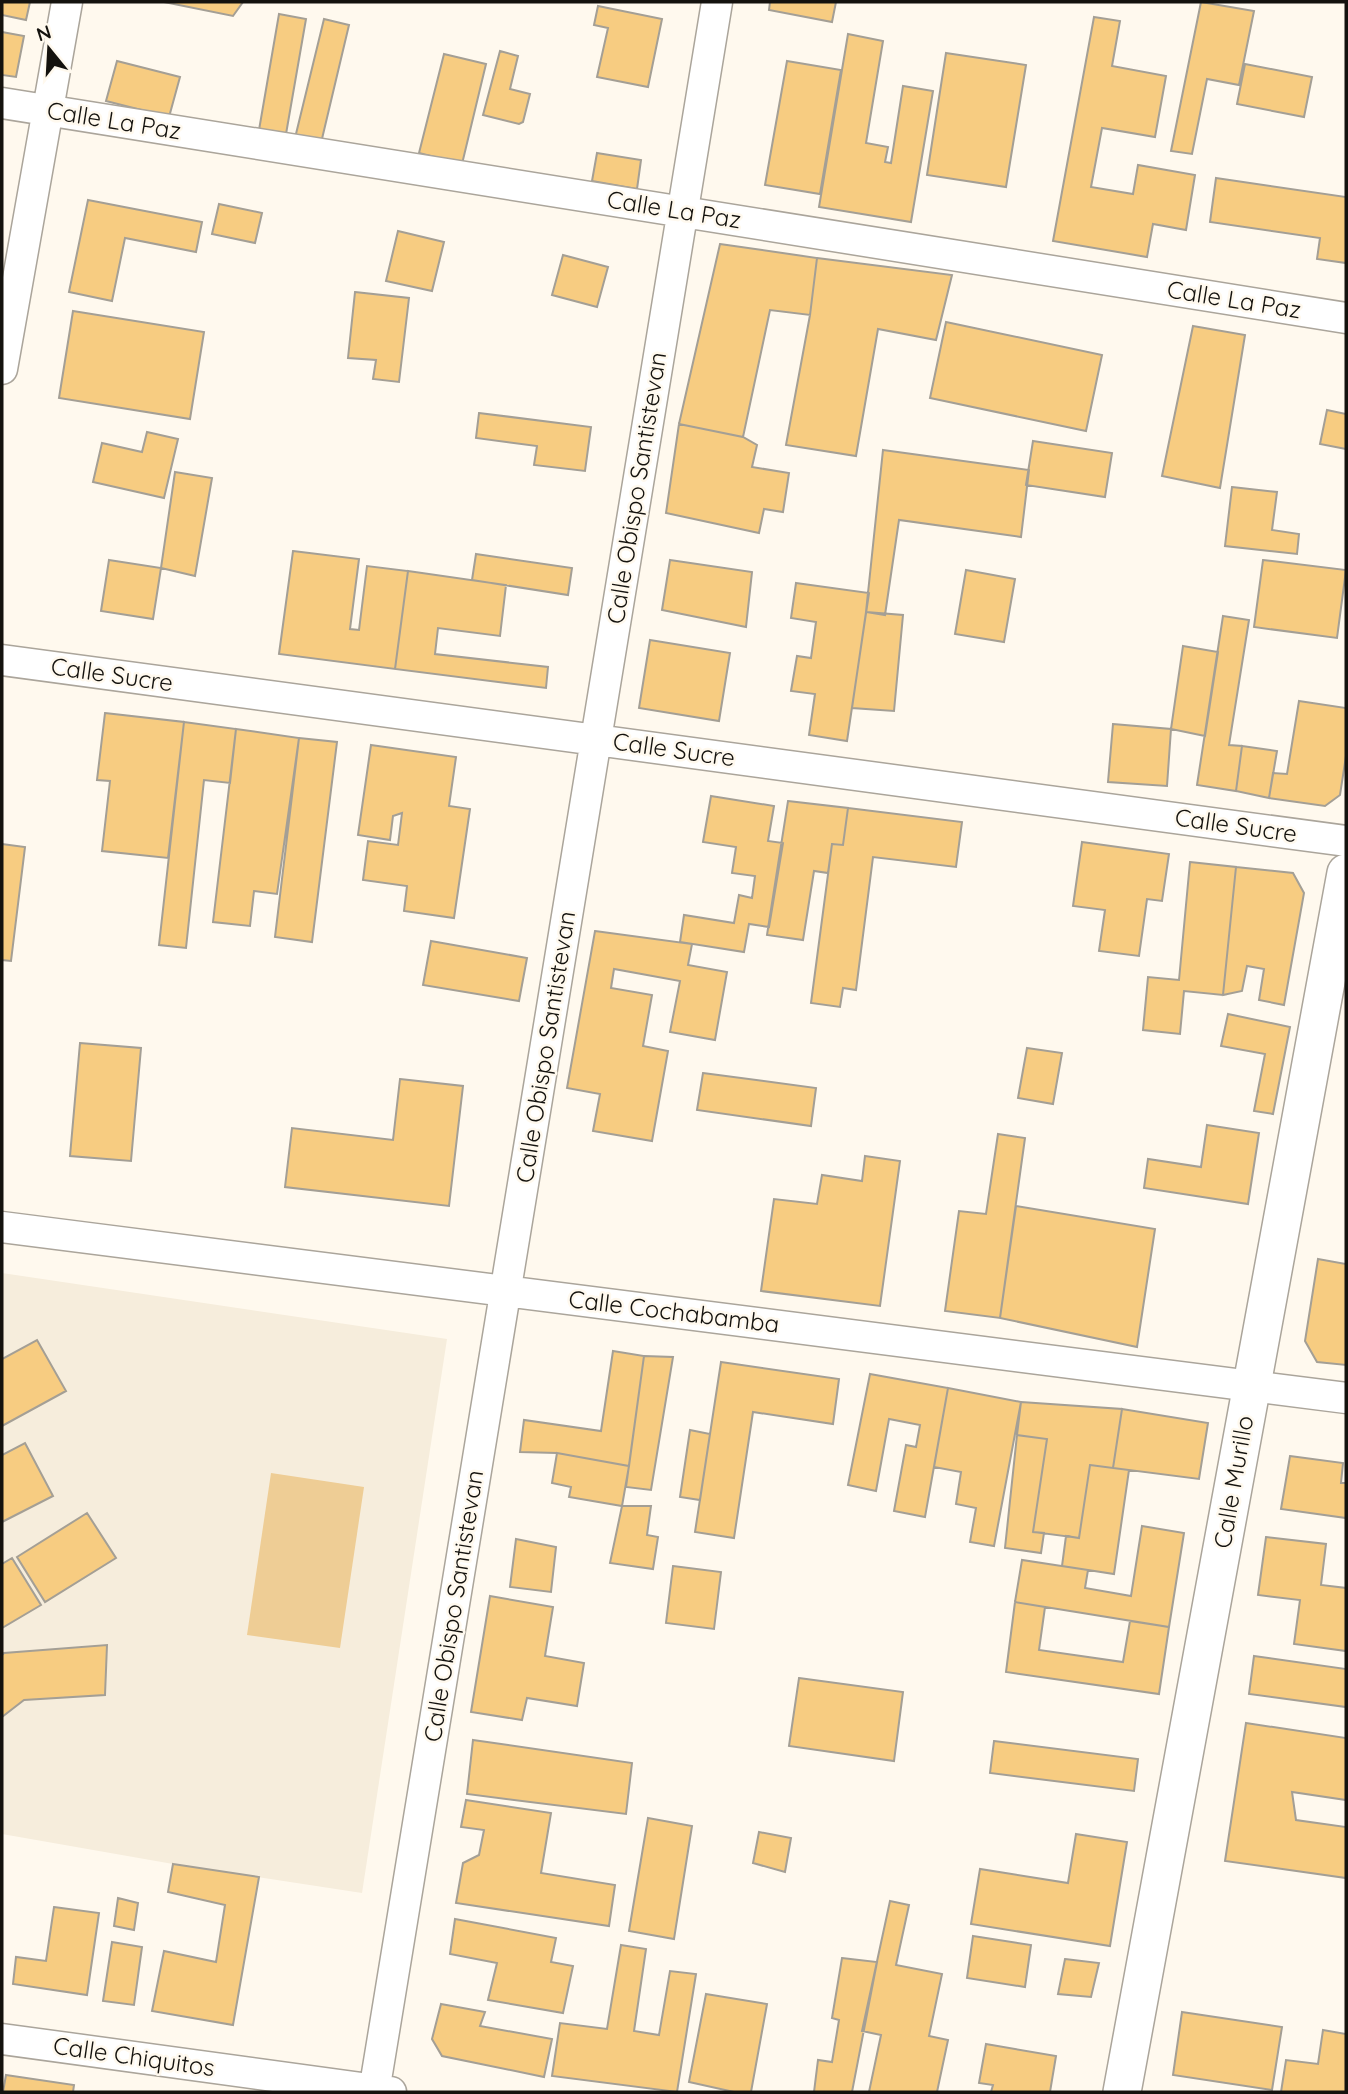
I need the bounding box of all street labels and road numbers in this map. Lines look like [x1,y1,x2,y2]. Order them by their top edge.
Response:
street label: Calle La Paz [45,95,183,145]
street label: Calle La Paz [605,184,743,234]
street label: Calle La Paz [1165,274,1303,324]
street label: Calle Obispo Santistevan [600,350,672,626]
street label: Calle Sucre [49,651,175,697]
street label: Calle Sucre [611,726,737,772]
street label: Calle Sucre [1173,802,1299,848]
street label: Calle Obispo Santistevan [509,909,581,1185]
street label: Calle Cochabamba [567,1283,781,1339]
street label: Calle Murillo [1207,1413,1259,1551]
street label: Calle Obispo Santistevan [417,1468,489,1744]
street label: Calle Chiquitos [52,2030,217,2082]

